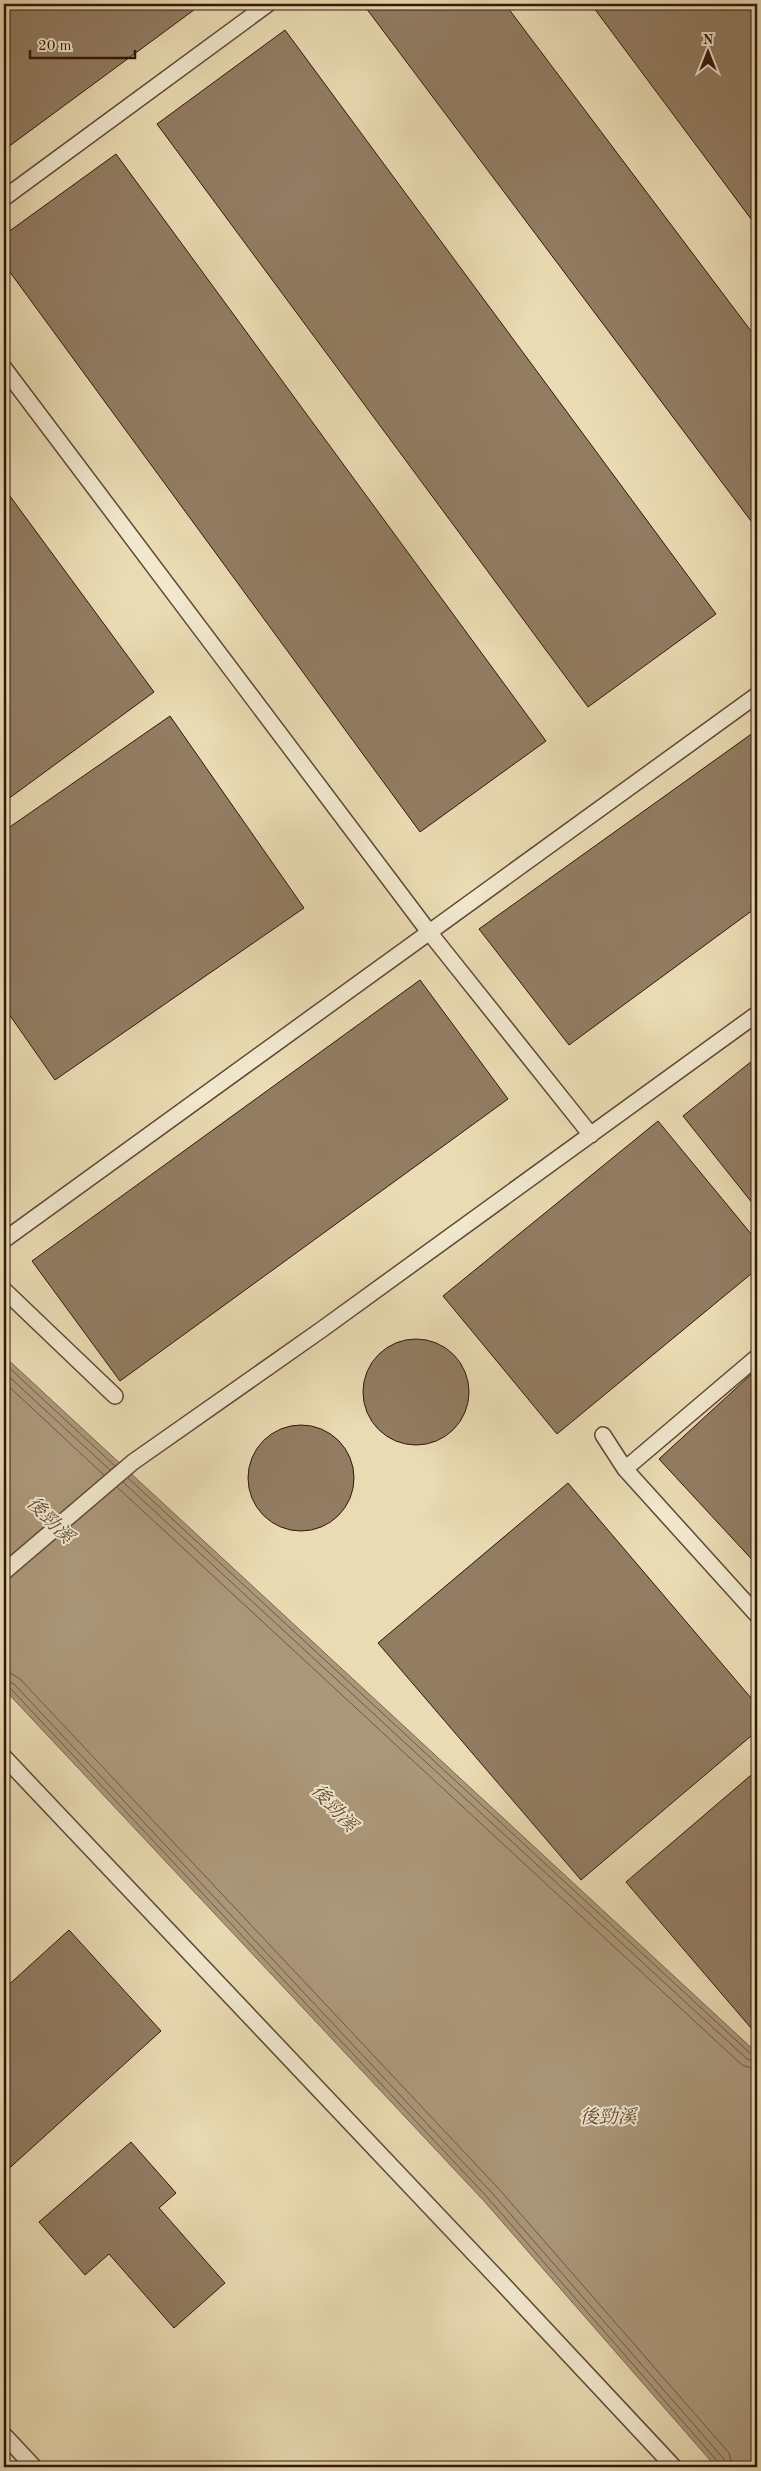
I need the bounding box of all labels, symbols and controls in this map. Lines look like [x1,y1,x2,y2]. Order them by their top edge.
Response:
scale bar [30,28,135,60]
north arrow [684,28,734,78]
text: N [703,33,714,47]
text: 20 m [38,39,72,54]
water label: 後勁溪 [22,1492,79,1549]
water label: 後勁溪 [307,1780,363,1838]
water label: 後勁溪 [579,2106,638,2128]

